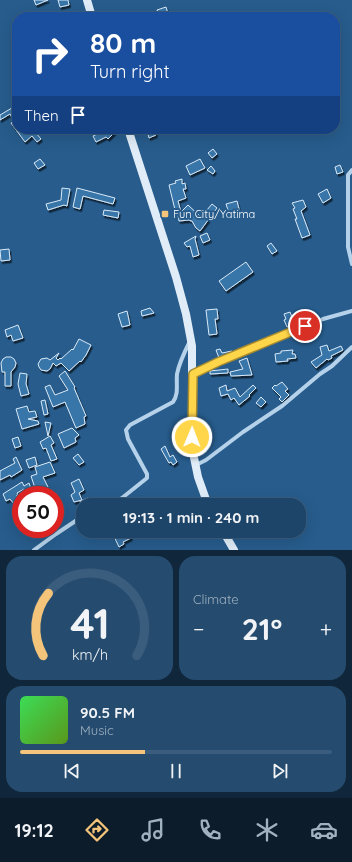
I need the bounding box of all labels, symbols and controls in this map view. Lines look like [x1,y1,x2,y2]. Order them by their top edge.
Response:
text: 80 m [90,25,156,60]
icon: right [24,28,76,80]
text: Turn right [90,60,170,83]
icon: arrive [67,104,89,126]
text: Then [24,106,59,125]
place label: Fun City/Yatima [173,207,255,221]
marker: Fun City/Yatima [160,209,170,219]
pin [288,309,322,343]
icon: arrive [294,315,316,337]
position arrow [171,416,213,458]
speed limit sign: 50 [12,486,64,538]
text: 19:13 · 1 min · 240 m [123,508,259,527]
text: Climate [193,591,239,607]
text: 41 [70,597,109,649]
text: 21° [242,610,282,648]
text: − [193,615,204,643]
text: + [320,615,332,643]
text: km/h [71,646,108,664]
text: 90.5 FM [80,703,135,722]
text: Music [80,722,114,738]
icon: previous [61,760,83,782]
icon: pause [165,760,187,782]
icon: next [269,760,291,782]
icon: directions [83,816,111,844]
icon: music [139,816,167,844]
icon: phone [196,816,224,844]
icon: climate [253,816,281,844]
icon: car [310,816,338,844]
text: 19:12 [14,819,54,842]

